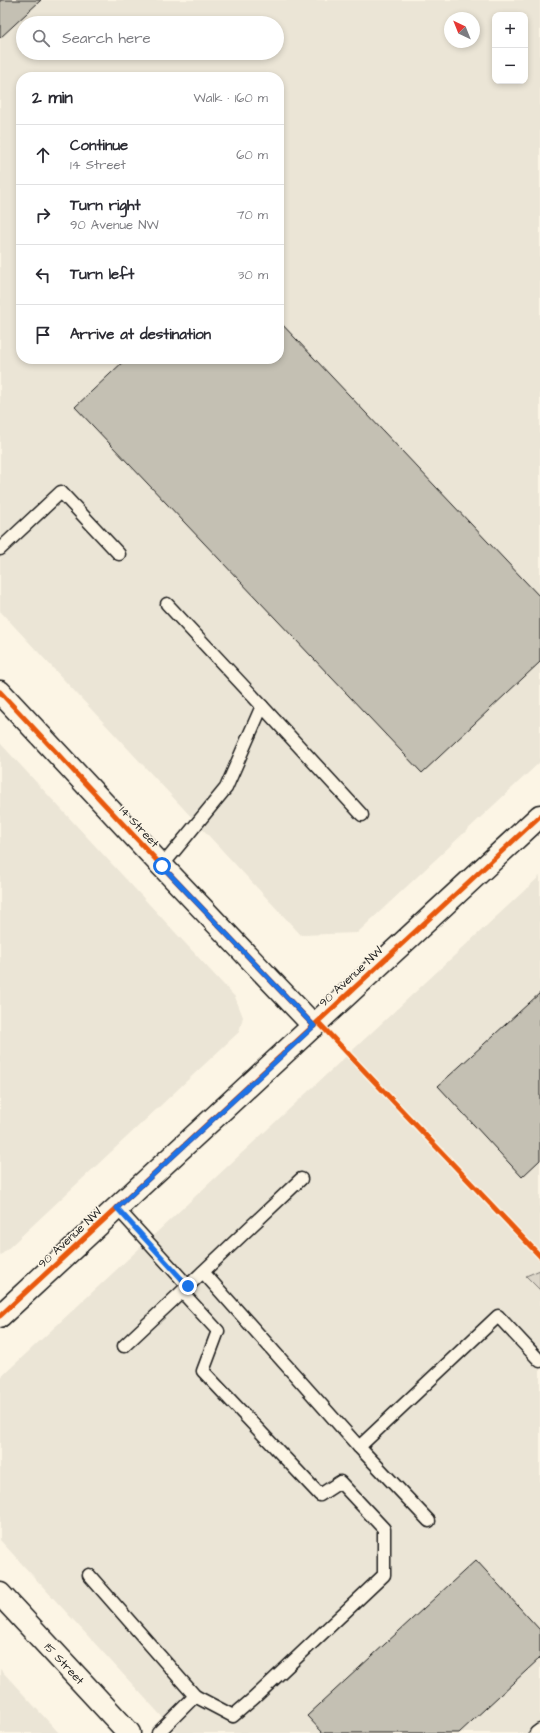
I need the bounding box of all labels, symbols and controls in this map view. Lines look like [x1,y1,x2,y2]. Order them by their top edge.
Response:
north arrow [444,12,480,48]
map controls [492,12,528,84]
button: + [492,12,528,48]
search box [16,16,284,60]
icon: search [30,27,52,49]
text: Search here [62,28,151,49]
button: − [492,48,528,84]
text: 2 min [32,86,73,110]
text: Walk · 160 m [194,89,268,107]
text: Continue [70,135,128,156]
icon: ahead [32,144,54,166]
text: 60 m [236,146,268,164]
text: 14 Street [70,156,126,174]
text: Turn right [70,195,141,216]
icon: right [32,204,54,226]
text: 70 m [236,206,268,224]
text: 90 Avenue NW [70,216,159,234]
icon: left [32,264,54,286]
text: Turn left [70,264,134,285]
text: 30 m [238,266,268,284]
icon: arrive [32,324,54,346]
text: Arrive at destination [70,324,211,345]
street label: 14 Street [115,802,163,852]
route start [153,857,171,875]
street label: 90 Avenue NW [315,942,387,1011]
street label: 90 Avenue NW [34,1203,106,1272]
route end [179,1277,197,1295]
street label: 15 Street [40,1639,88,1689]

